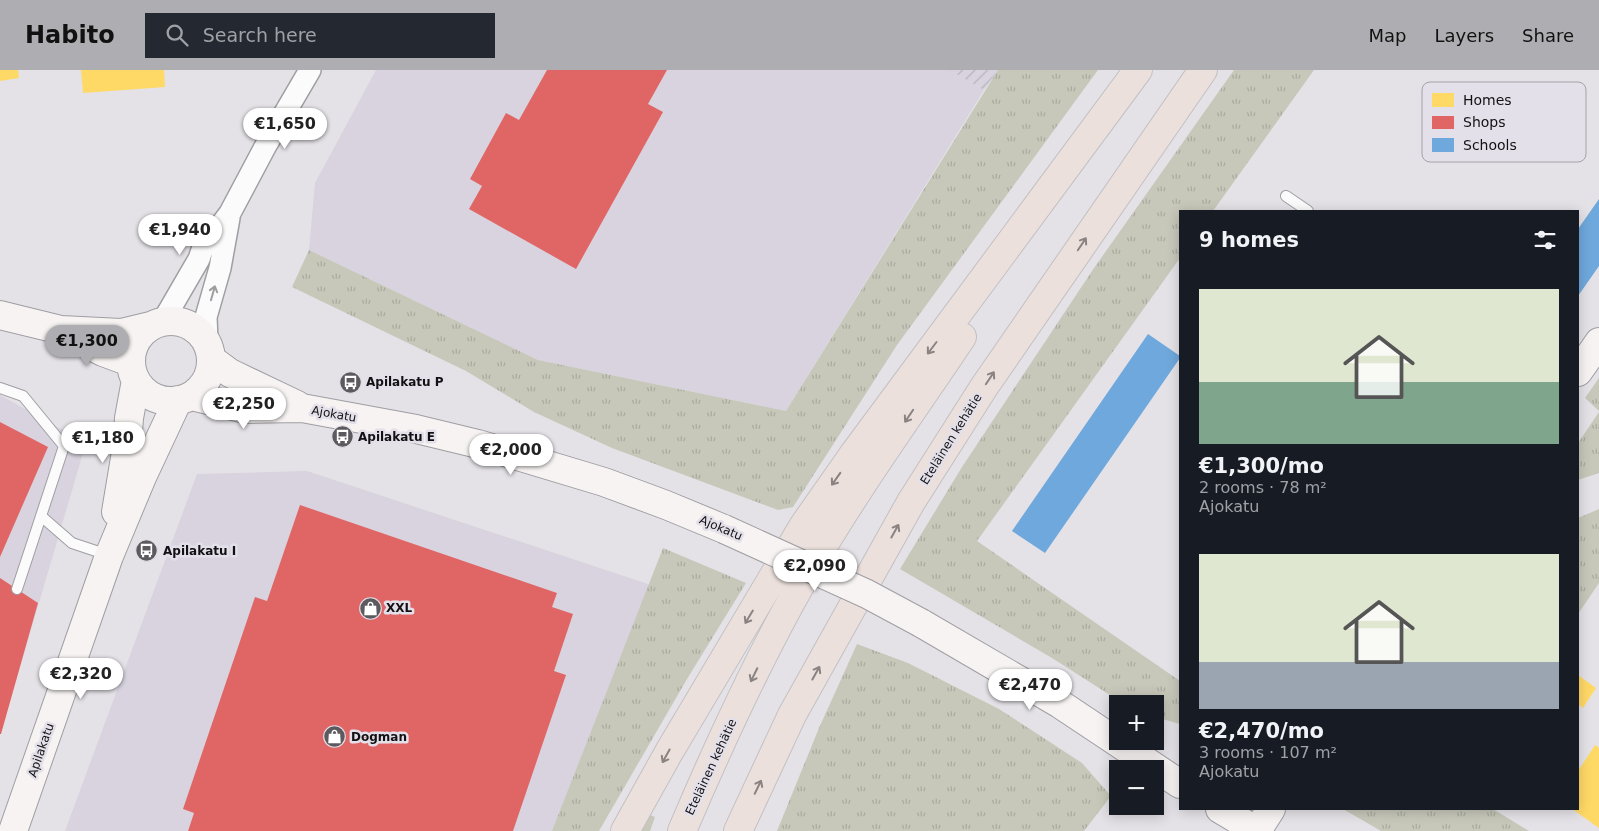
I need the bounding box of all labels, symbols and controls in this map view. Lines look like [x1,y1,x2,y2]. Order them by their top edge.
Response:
search box [145,13,495,58]
text: Habito [25,21,115,49]
icon: search [163,21,191,49]
text: Search here [203,24,317,46]
text: Map [1368,25,1406,46]
text: Layers [1434,25,1494,46]
text: Share [1522,25,1574,46]
legend [1422,82,1586,162]
text: Homes [1463,92,1512,108]
pin: €1,650 [244,108,326,150]
text: €1,650 [254,114,316,133]
text: Shops [1463,114,1506,130]
text: Schools [1463,137,1517,153]
pin: €1,940 [139,214,221,256]
text: €1,940 [149,220,211,239]
icon: filters [1531,226,1559,254]
text: 9 homes [1199,228,1299,252]
one-way arrow [1077,237,1087,251]
one-way arrow [209,286,218,302]
icon: home [1334,322,1424,412]
pin: €1,300 [46,324,128,367]
text: €1,300 [56,331,118,350]
one-way arrow [927,341,937,355]
bus stop icon: Apilakatu P [338,370,362,394]
one-way arrow [985,371,995,385]
place label: Apilakatu P [366,375,444,389]
pin: €2,250 [203,388,285,430]
street label: Eteläinen kehätie [917,391,985,487]
text: €2,250 [213,394,275,413]
street label: Ajokatu [310,403,358,425]
one-way arrow [904,408,914,422]
pin: €1,180 [62,422,144,464]
bus stop icon: Apilakatu E [330,425,354,449]
text: €1,180 [72,428,134,447]
place label: Apilakatu E [358,430,435,444]
pin: €2,000 [470,434,552,476]
text: €2,000 [480,440,542,459]
text: €1,300/mo [1199,454,1324,478]
one-way arrow [831,472,841,486]
text: 2 rooms · 78 m² [1199,478,1327,497]
text: Ajokatu [1199,497,1259,516]
street label: Ajokatu [697,513,745,543]
one-way arrow [890,523,900,538]
bus stop icon: Apilakatu I [135,539,159,563]
place label: Apilakatu I [163,544,236,558]
pin: €2,090 [774,550,856,592]
text: €2,090 [784,556,846,575]
icon: home [1334,587,1424,677]
shop icon: XXL [358,596,382,620]
place label: XXL [386,601,413,615]
one-way arrow [744,609,754,623]
pin: €2,320 [40,658,122,700]
text: €2,320 [50,664,112,683]
one-way arrow [811,666,821,680]
one-way arrow [749,667,758,682]
pin: €2,470 [989,668,1071,711]
text: €2,470 [999,675,1061,694]
map controls [1109,695,1164,815]
button: + [1109,695,1164,750]
street label: Eteläinen kehätie [683,717,739,817]
text: €2,470/mo [1199,719,1324,743]
street label: Apilakatu [25,721,57,779]
shop icon: Dogman [323,725,347,749]
place label: Dogman [351,730,407,744]
text: 3 rooms · 107 m² [1199,743,1337,762]
one-way arrow [661,749,671,763]
button: − [1109,760,1164,815]
text: Ajokatu [1199,762,1259,781]
one-way arrow [754,780,763,795]

